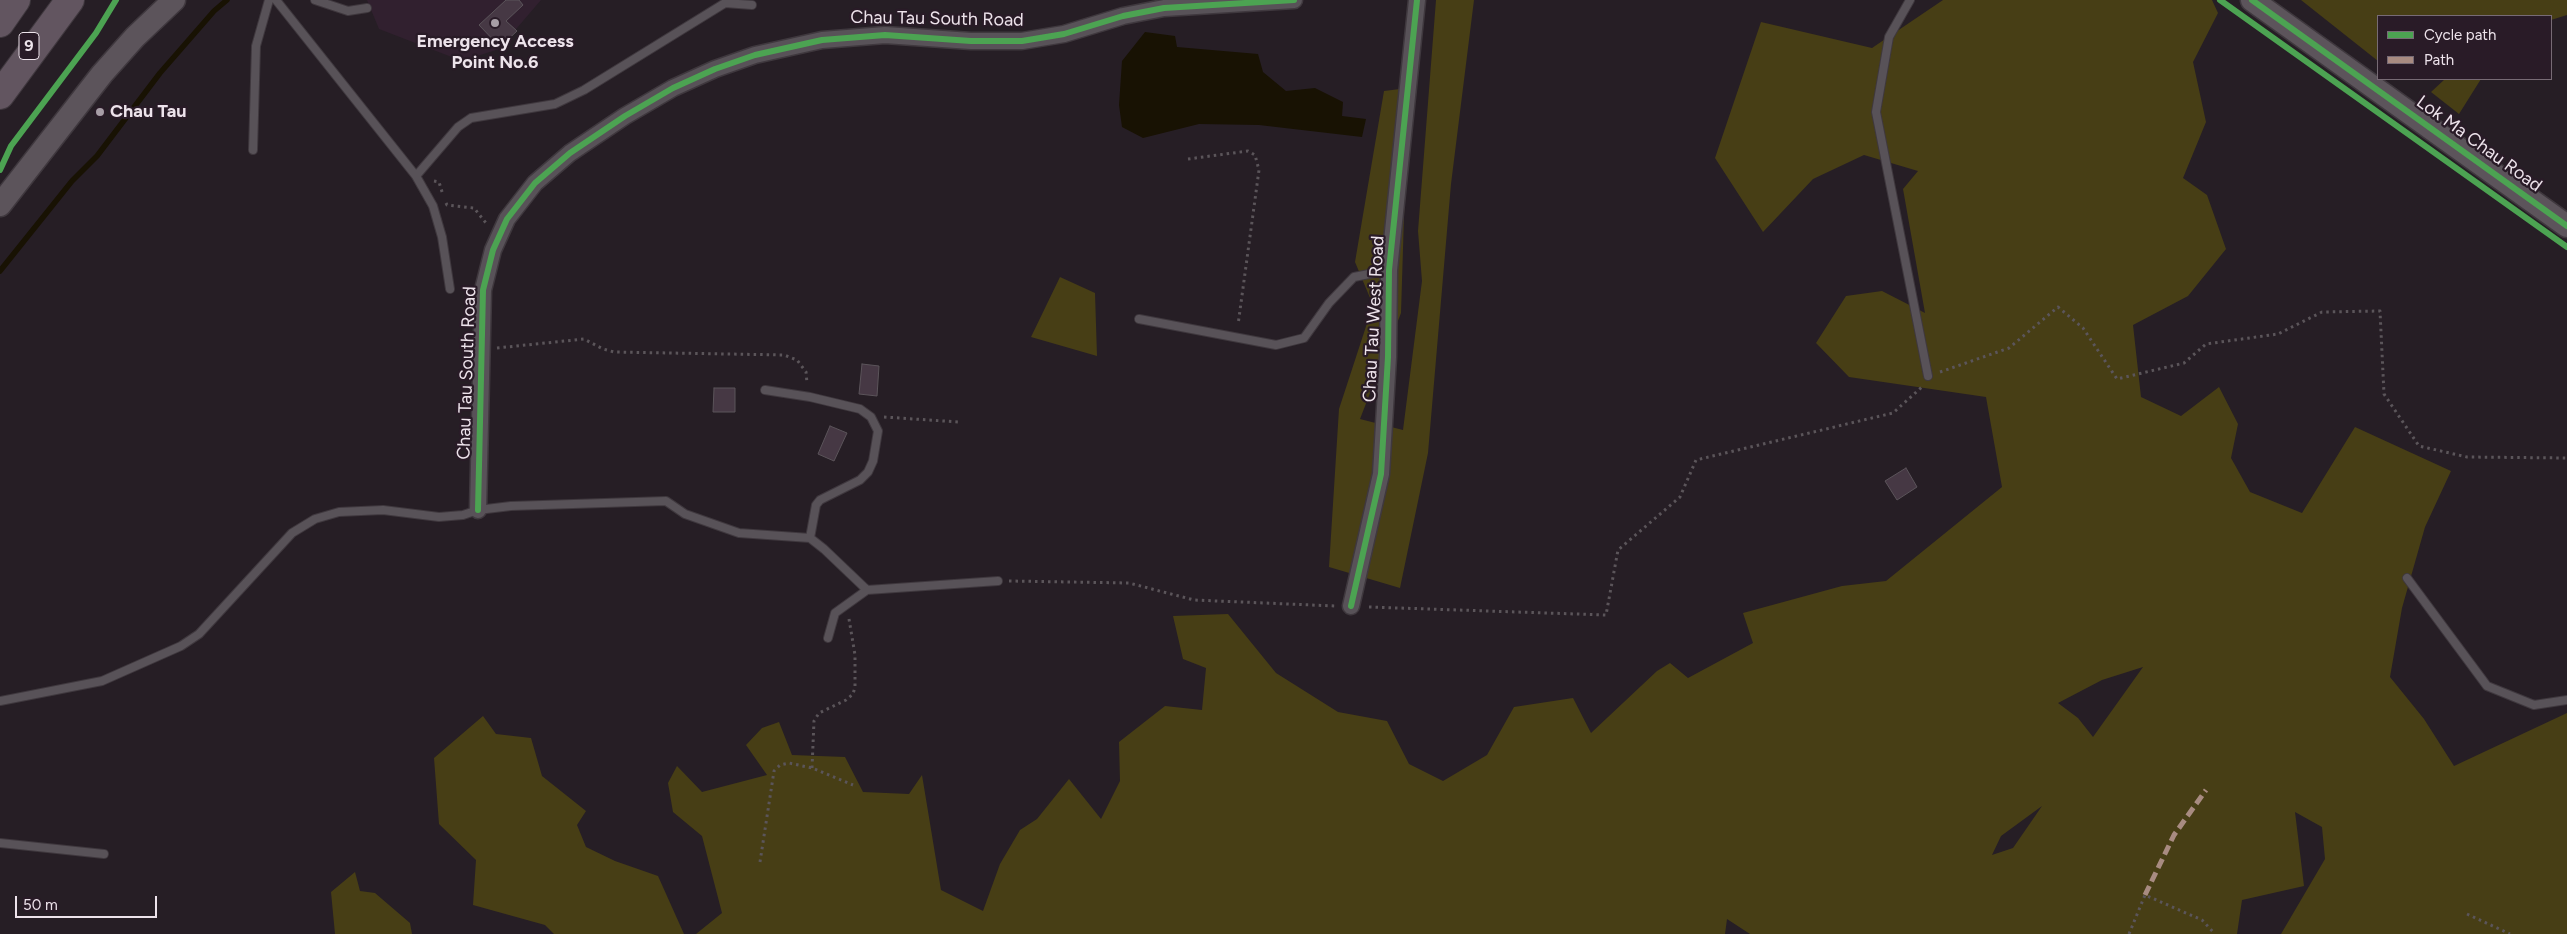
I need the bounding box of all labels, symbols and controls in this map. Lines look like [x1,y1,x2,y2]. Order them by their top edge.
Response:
street label: Chau Tau South Road [850,7,1024,31]
legend [2377,15,2552,80]
marker: Emergency Access Point No.6 [489,17,501,29]
text: Cycle path [2424,26,2496,44]
place label: Emergency Access Point No.6 [416,31,574,74]
road number: 9 [19,32,39,59]
text: Path [2424,51,2454,69]
street label: Lok Ma Chau Road [2412,91,2546,197]
place label: Chau Tau [110,101,187,123]
marker: Chau Tau [94,106,106,118]
street label: Chau Tau West Road [1359,235,1389,403]
street label: Chau Tau South Road [453,286,481,460]
scale bar [18,886,160,918]
text: 50 m [23,896,58,914]

